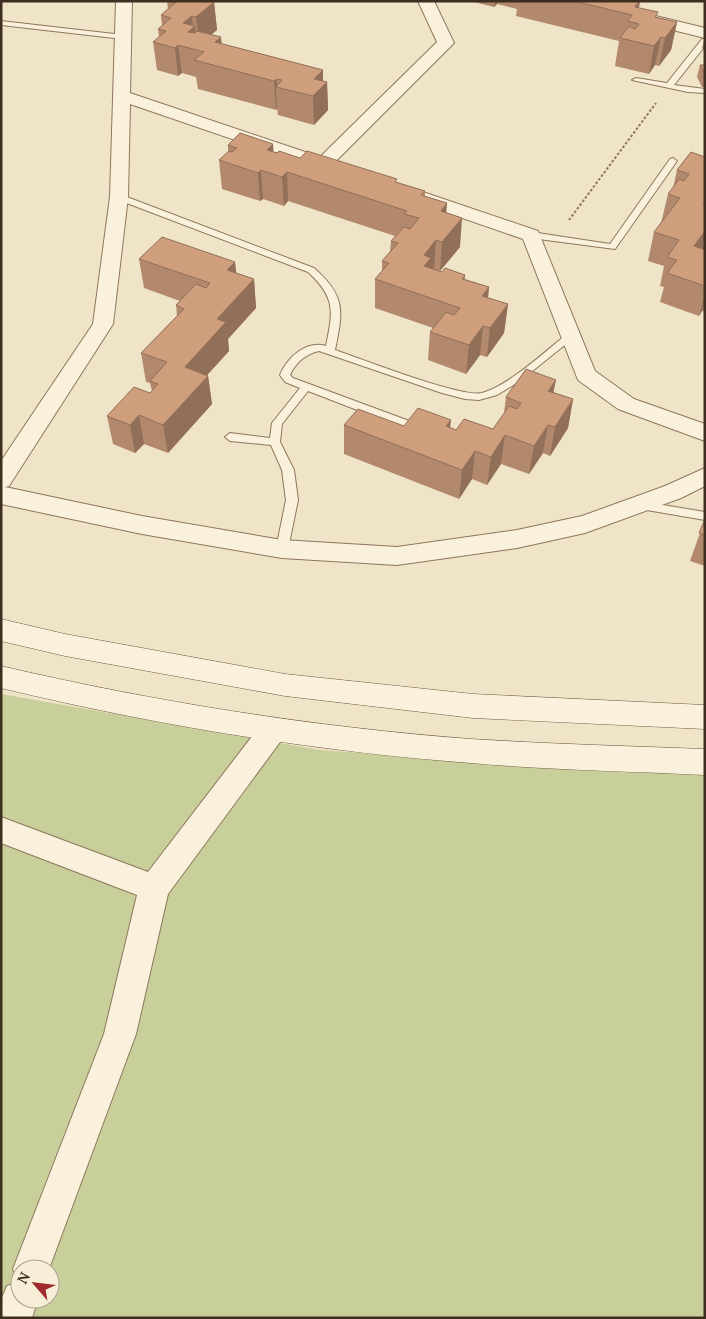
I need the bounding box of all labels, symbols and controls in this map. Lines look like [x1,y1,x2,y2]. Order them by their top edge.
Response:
north arrow [10,1259,60,1309]
text: N [12,1268,34,1287]

